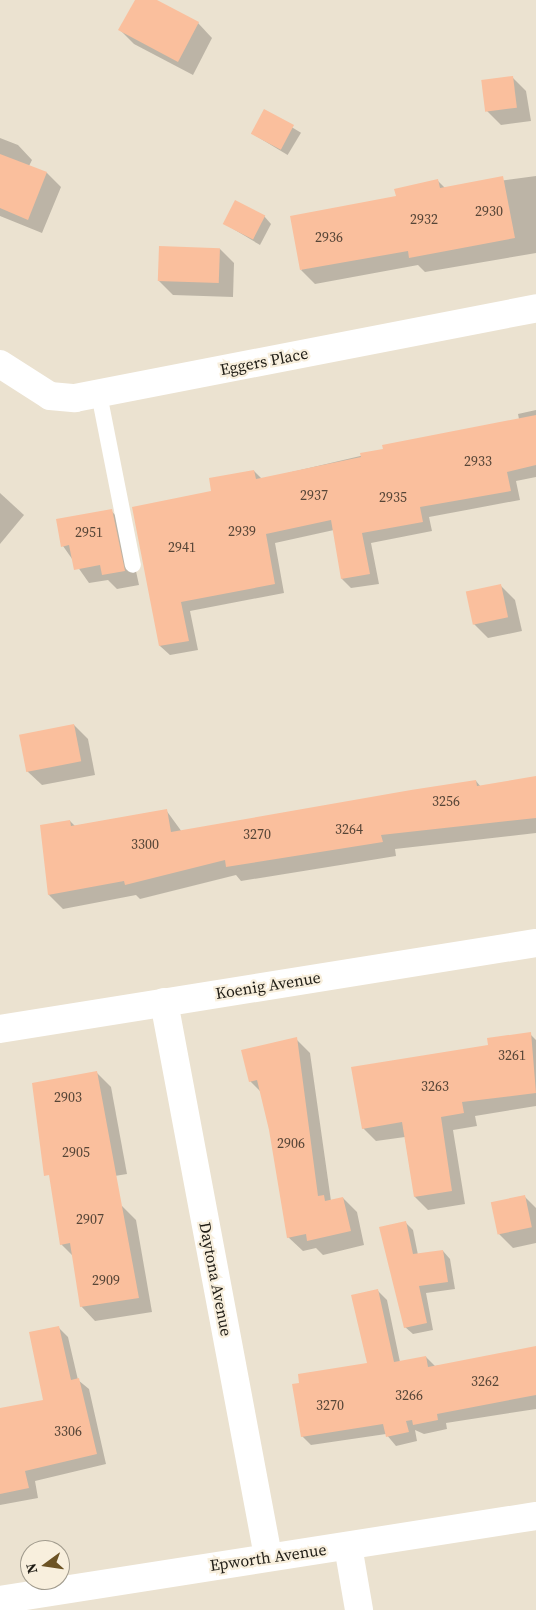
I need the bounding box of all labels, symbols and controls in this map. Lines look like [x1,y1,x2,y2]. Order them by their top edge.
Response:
house number: 2930 [475,203,503,219]
house number: 2932 [410,211,438,227]
house number: 2936 [315,229,343,245]
street label: Eggers Place [218,343,310,379]
house number: 2933 [464,453,492,469]
house number: 2937 [300,487,328,503]
house number: 2935 [379,489,407,505]
house number: 2939 [228,523,256,539]
house number: 2951 [75,524,103,540]
house number: 2941 [168,539,196,555]
house number: 3256 [432,793,460,809]
house number: 3264 [335,821,363,837]
house number: 3270 [243,826,271,842]
house number: 3300 [131,836,159,852]
street label: Koenig Avenue [214,967,322,1003]
house number: 3261 [498,1047,526,1063]
house number: 3263 [421,1078,449,1094]
house number: 2903 [54,1089,82,1105]
house number: 2906 [277,1135,305,1151]
house number: 2905 [62,1144,90,1160]
house number: 2907 [76,1211,104,1227]
street label: Daytona Avenue [196,1220,236,1338]
house number: 2909 [92,1272,120,1288]
house number: 3262 [471,1373,499,1389]
house number: 3266 [395,1387,423,1403]
house number: 3270 [316,1397,344,1413]
house number: 3306 [54,1423,82,1439]
street label: Epworth Avenue [208,1539,328,1575]
north arrow [20,1540,70,1590]
text: N [20,1561,42,1576]

